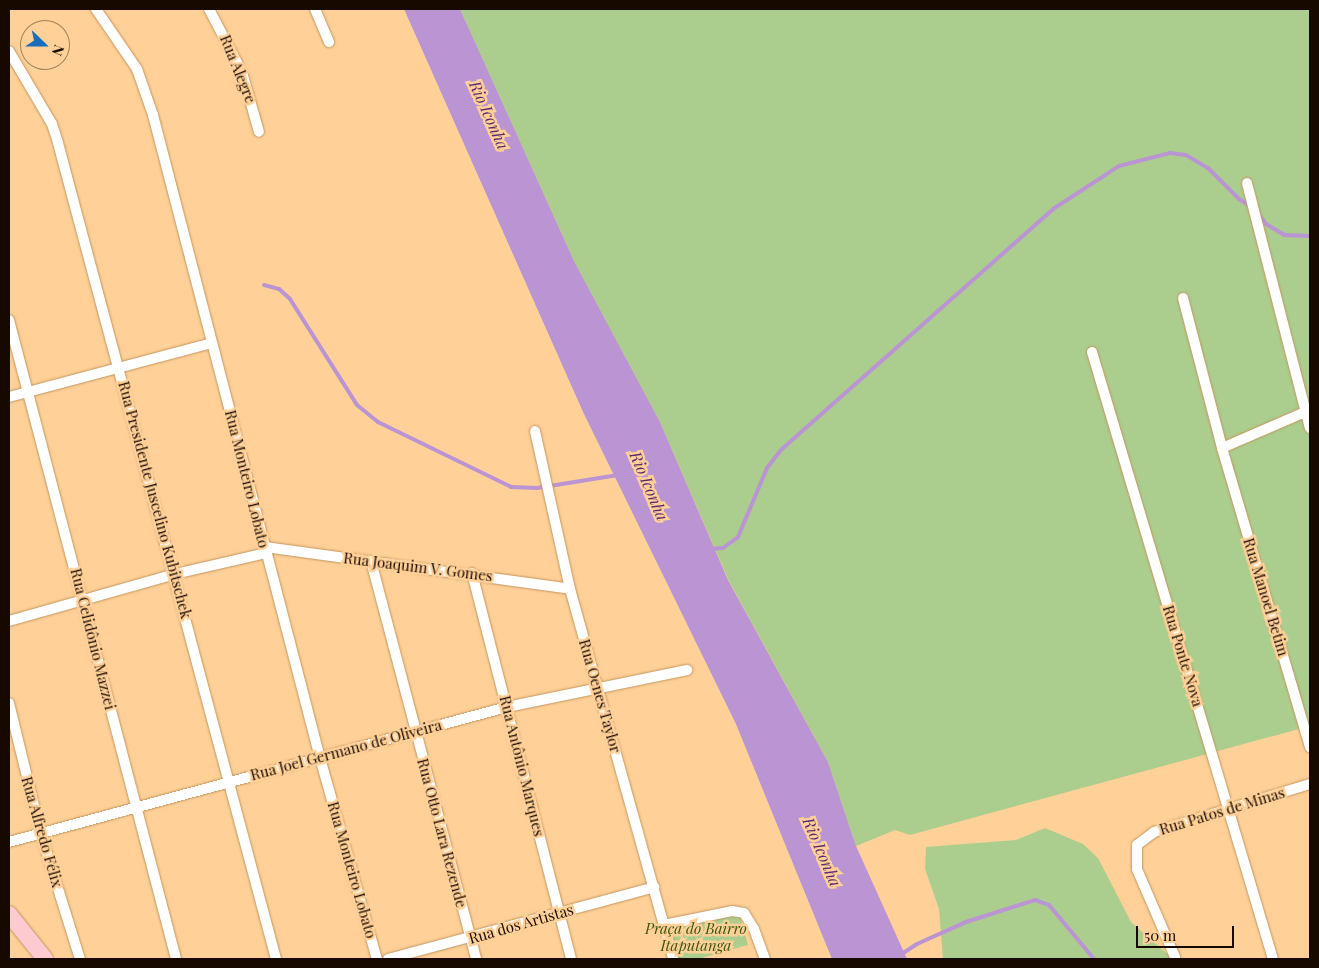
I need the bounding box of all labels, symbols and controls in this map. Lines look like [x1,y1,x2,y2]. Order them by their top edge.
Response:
north arrow [20,20,70,70]
street label: Rua Alegre [216,32,260,106]
text: N [48,42,69,59]
water label: Rio Iconha [465,78,513,152]
street label: Rua Presidente Juscelino Kubitschek [115,379,195,621]
street label: Rua Monteiro Lobato [221,408,273,550]
water label: Rio Iconha [626,449,672,523]
street label: Rua Manoel Betim [1239,536,1293,658]
street label: Rua Joaquim V. Gomes [342,549,494,585]
street label: Rua Celidônio Mazzei [67,566,119,712]
street label: Rua Ponte Nova [1159,603,1207,709]
street label: Rua Oenes Taylor [575,637,625,755]
street label: Rua Antônio Marques [496,693,548,839]
street label: Rua Joel Germano de Oliveira [248,716,444,784]
street label: Rua Otto Lara Rezende [413,756,471,910]
street label: Rua Alfredo Félix [17,774,67,890]
street label: Rua Patos de Minas [1157,783,1287,839]
street label: Rua Monteiro Lobato [324,799,380,941]
water label: Rio Iconha [799,815,845,889]
street label: Rua dos Artistas [466,900,576,948]
scale bar [1139,916,1236,948]
park label: Praça do Bairro Itaputanga [645,919,747,954]
text: 50 m [1144,925,1176,945]

